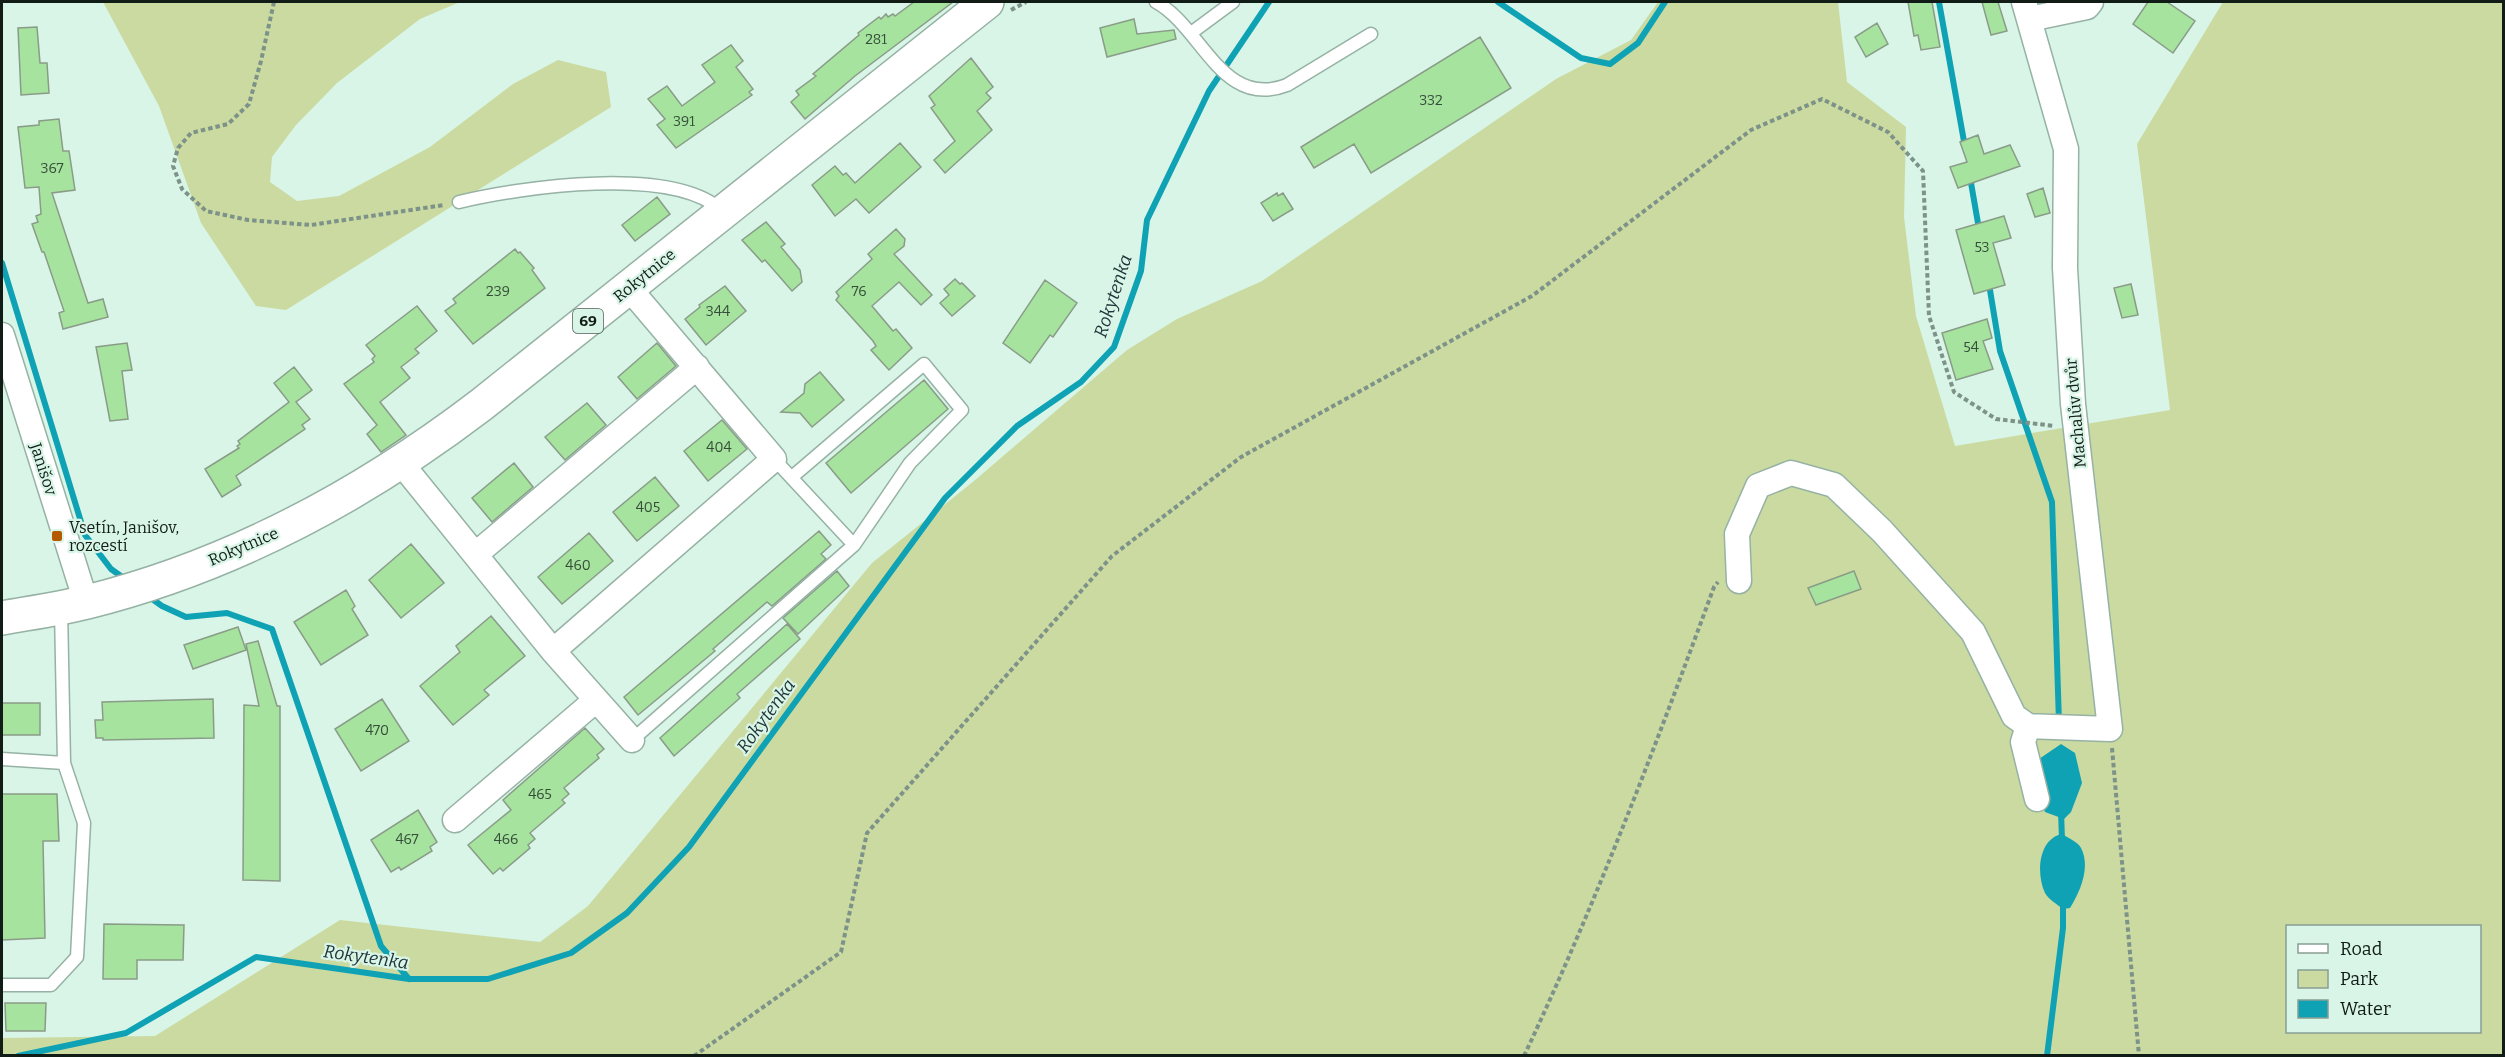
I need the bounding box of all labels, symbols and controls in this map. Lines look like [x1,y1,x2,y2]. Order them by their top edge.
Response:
house number: 281 [865,31,887,48]
house number: 332 [1419,92,1443,109]
house number: 391 [673,113,695,130]
house number: 367 [40,160,64,177]
house number: 53 [1974,239,1990,256]
street label: Rokytnice [609,245,679,306]
water label: Rokytenka [1089,252,1137,340]
house number: 239 [486,283,510,300]
house number: 76 [851,283,867,300]
house number: 344 [706,303,730,320]
road number: 69 [573,309,603,333]
house number: 54 [1963,339,1979,356]
street label: Machalův dvůr [2061,357,2090,469]
house number: 404 [706,439,732,456]
street label: Janišov [26,440,61,498]
house number: 405 [636,499,660,516]
place label: Vsetín, Janišov, rozcestí [69,518,179,555]
street label: Rokytnice [205,523,281,570]
marker: Vsetín, Janišov, rozcestí [50,529,64,543]
house number: 460 [565,557,591,574]
water label: Rokytenka [732,675,800,757]
house number: 470 [365,722,389,739]
house number: 465 [528,786,552,803]
house number: 467 [395,831,419,848]
house number: 466 [494,831,518,848]
legend [2286,925,2481,1033]
text: Road [2340,938,2383,960]
water label: Rokytenka [322,940,410,974]
text: Park [2340,968,2379,990]
text: Water [2340,998,2391,1020]

